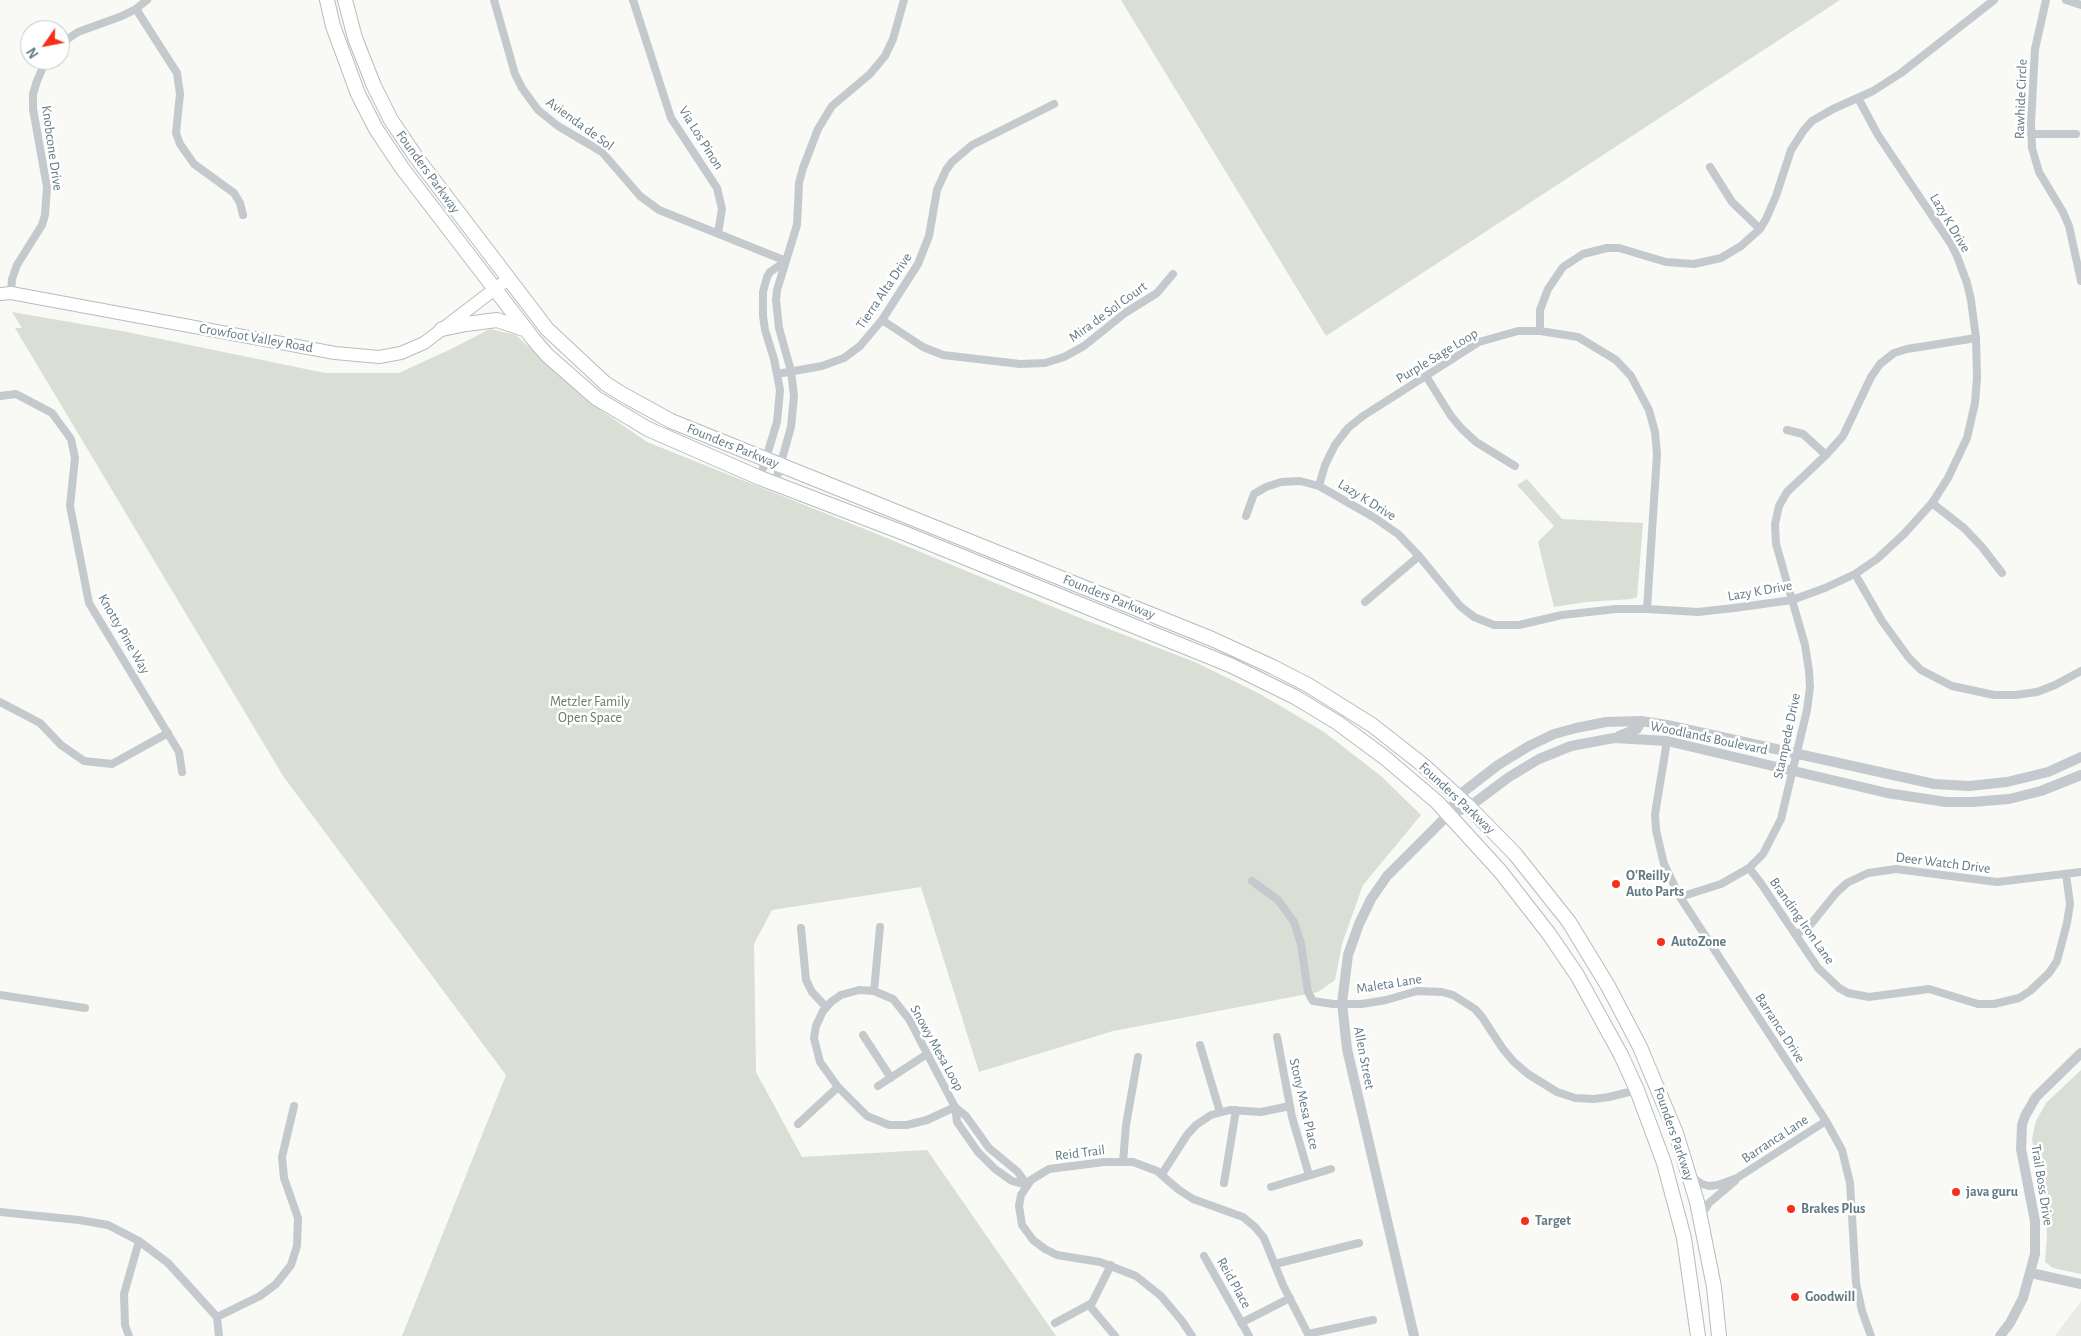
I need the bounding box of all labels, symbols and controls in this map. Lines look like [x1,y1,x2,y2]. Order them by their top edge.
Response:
north arrow [20,20,70,70]
text: N [25,45,42,61]
street label: Rawhide Circle [2011,59,2031,139]
street label: Avienda de Sol [543,94,617,154]
street label: Via Los Pinon [675,103,727,173]
street label: Knobcone Drive [38,104,66,192]
street label: Founders Parkway [392,127,464,217]
street label: Lazy K Drive [1926,191,1974,255]
street label: Tierra Alta Drive [852,250,916,332]
street label: Mira de Sol Court [1066,278,1150,346]
street label: Crowfoot Valley Road [198,320,314,356]
street label: Purple Sage Loop [1393,325,1481,387]
street label: Founders Parkway [684,420,782,472]
street label: Lazy K Drive [1335,476,1399,524]
street label: Founders Parkway [1060,571,1158,623]
street label: Lazy K Drive [1726,577,1794,605]
street label: Knotty Pine Way [94,591,154,677]
street label: Stampede Drive [1770,692,1804,780]
park label: Metzler Family Open Space [550,694,630,726]
street label: Woodlands Boulevard [1649,717,1769,759]
street label: Founders Parkway [1415,758,1499,838]
street label: Deer Watch Drive [1895,849,1991,877]
place label: O'Reilly Auto Parts [1626,868,1684,900]
street label: Branding Iron Lane [1766,874,1838,968]
marker: O'Reilly Auto Parts [1610,878,1622,890]
place label: AutoZone [1671,934,1726,950]
marker: AutoZone [1655,936,1667,948]
street label: Maleta Lane [1355,971,1423,997]
street label: Barranca Drive [1751,990,1809,1066]
street label: Snowy Mesa Loop [906,1002,968,1094]
street label: Allen Street [1350,1025,1378,1091]
street label: Stony Mesa Place [1285,1057,1323,1151]
street label: Founders Parkway [1650,1085,1698,1183]
street label: Barranca Lane [1738,1111,1812,1167]
street label: Reid Trail [1054,1142,1106,1164]
street label: Trail Boss Drive [2027,1143,2057,1227]
place label: java guru [1966,1184,2018,1200]
marker: java guru [1950,1186,1962,1198]
place label: Brakes Plus [1801,1201,1865,1217]
marker: Brakes Plus [1785,1203,1797,1215]
place label: Target [1535,1213,1571,1229]
marker: Target [1519,1215,1531,1227]
street label: Reid Place [1213,1255,1255,1311]
place label: Goodwill [1805,1289,1855,1305]
marker: Goodwill [1789,1291,1801,1303]

